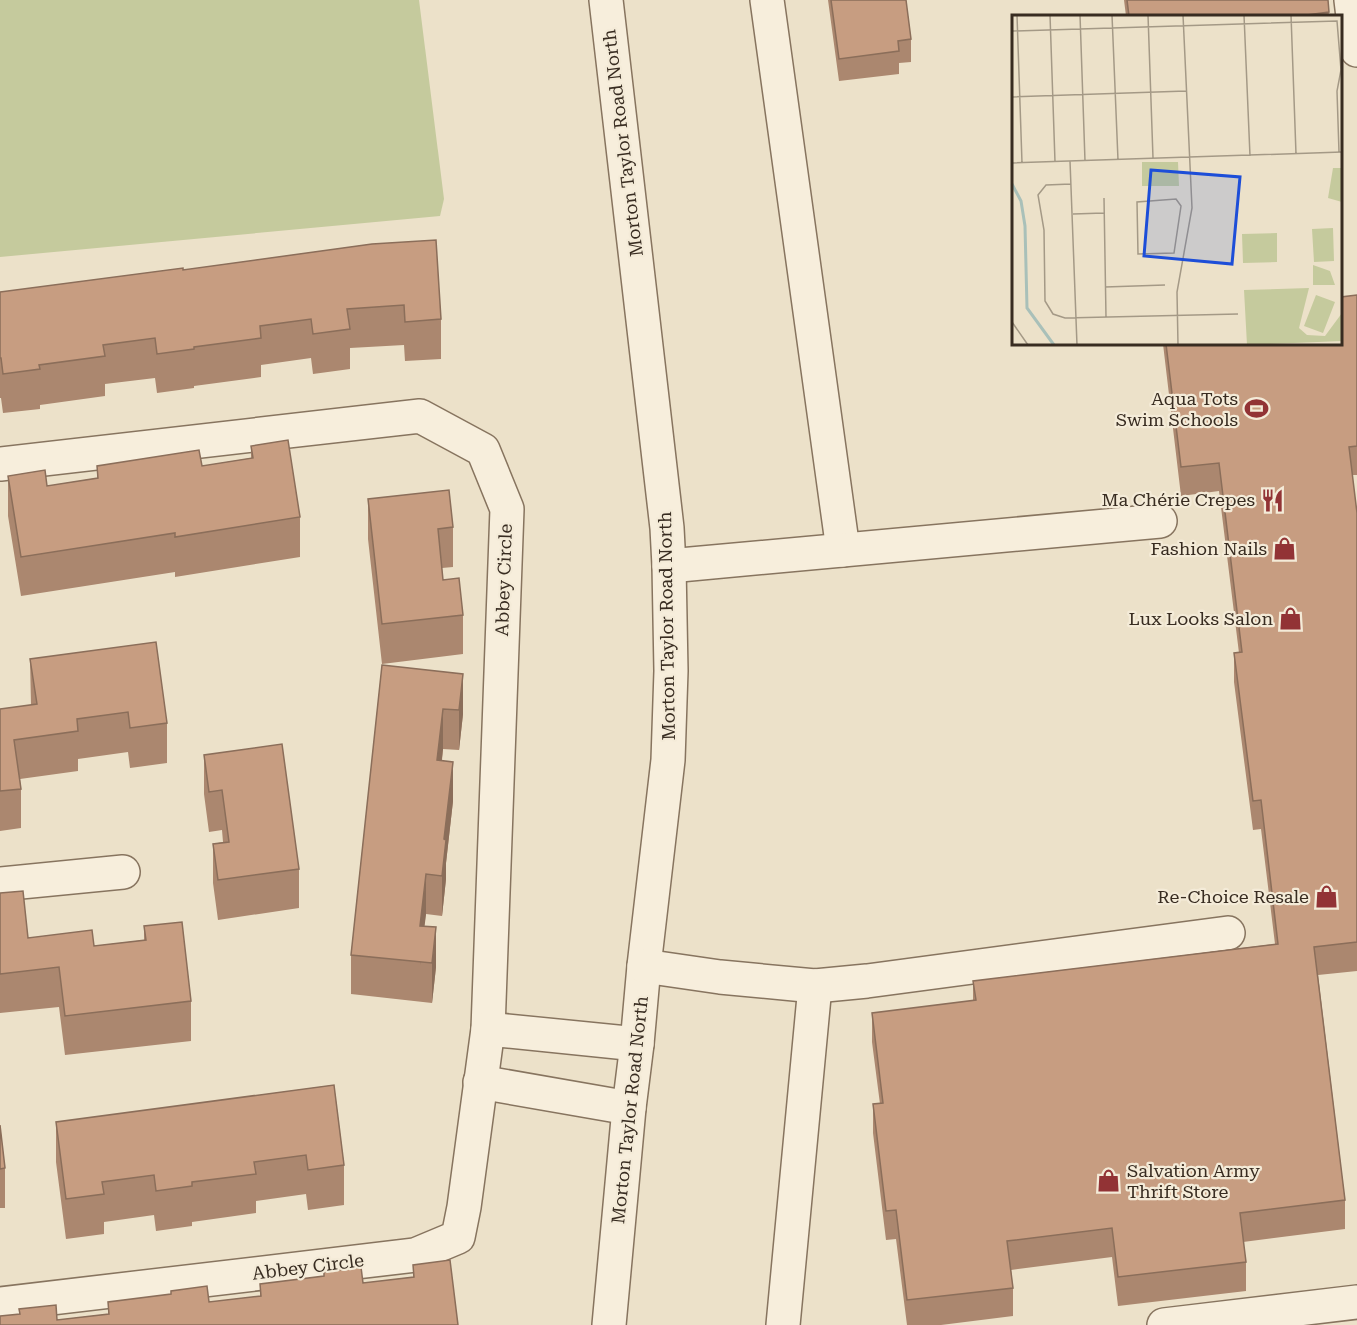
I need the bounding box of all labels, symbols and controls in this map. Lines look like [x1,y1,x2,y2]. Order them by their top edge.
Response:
inset map [1012,15,1342,345]
street label: Morton Taylor Road North [598,28,647,258]
place label: Aqua Tots Swim Schools [1116,388,1238,430]
sports icon: Aqua Tots Swim Schools [1243,396,1269,422]
restaurant icon: Ma Chérie Crepes [1260,487,1286,513]
place label: Ma Chérie Crepes [1101,489,1255,510]
street label: Morton Taylor Road North [654,511,679,741]
street label: Abbey Circle [491,523,516,637]
shop icon: Fashion Nails [1272,536,1298,562]
place label: Fashion Nails [1150,538,1267,559]
shop icon: Lux Looks Salon [1278,606,1304,632]
place label: Lux Looks Salon [1129,608,1273,629]
shop icon: Re-Choice Resale [1314,884,1340,910]
place label: Re-Choice Resale [1157,886,1309,907]
street label: Morton Taylor Road North [607,995,652,1225]
place label: Salvation Army Thrift Store [1127,1160,1260,1202]
shop icon: Salvation Army Thrift Store [1096,1168,1122,1194]
street label: Abbey Circle [251,1249,365,1284]

